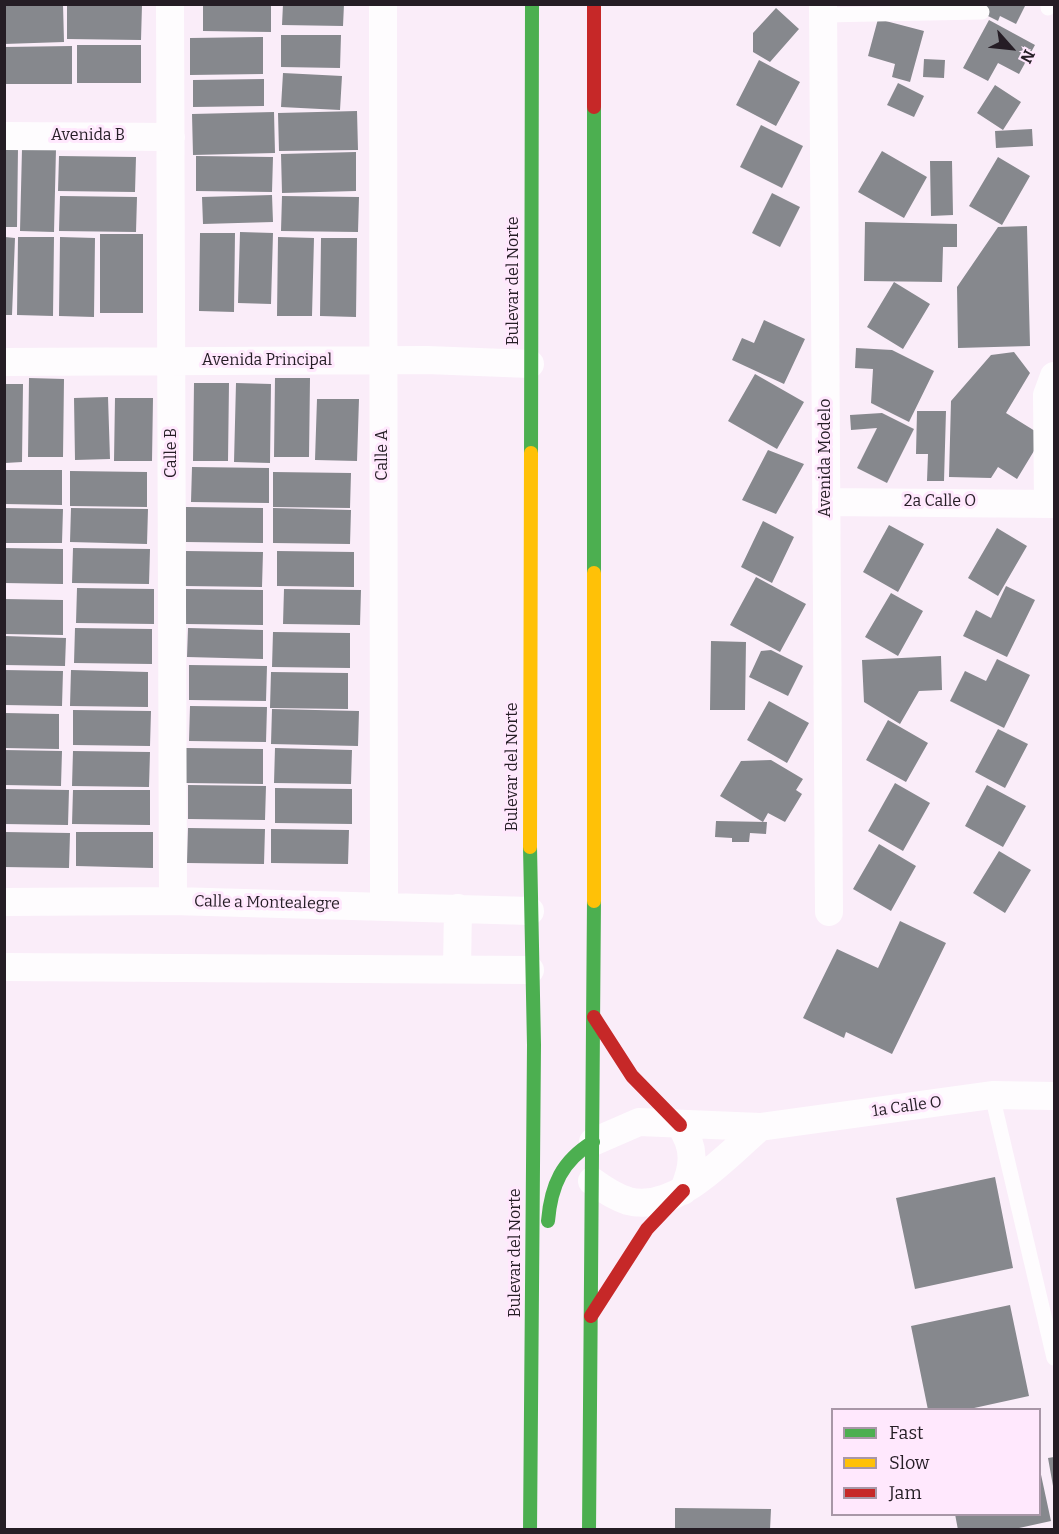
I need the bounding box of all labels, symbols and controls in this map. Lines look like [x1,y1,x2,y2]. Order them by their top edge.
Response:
north arrow [981,18,1041,78]
text: N [1016,47,1039,66]
street label: Avenida B [51,126,125,146]
street label: Bulevar del Norte [504,216,524,346]
street label: Avenida Principal [202,351,332,371]
street label: Avenida Modelo [816,399,836,517]
street label: Calle B [162,428,182,478]
street label: Calle A [373,429,393,481]
street label: 2a Calle O [904,492,976,512]
street label: Bulevar del Norte [503,702,523,832]
street label: Calle a Montealegre [194,892,340,914]
street label: 1a Calle O [871,1093,943,1121]
street label: Bulevar del Norte [506,1188,526,1318]
legend [831,1408,1041,1516]
text: Fast [889,1422,924,1444]
text: Slow [889,1452,929,1474]
text: Jam [889,1482,922,1504]

